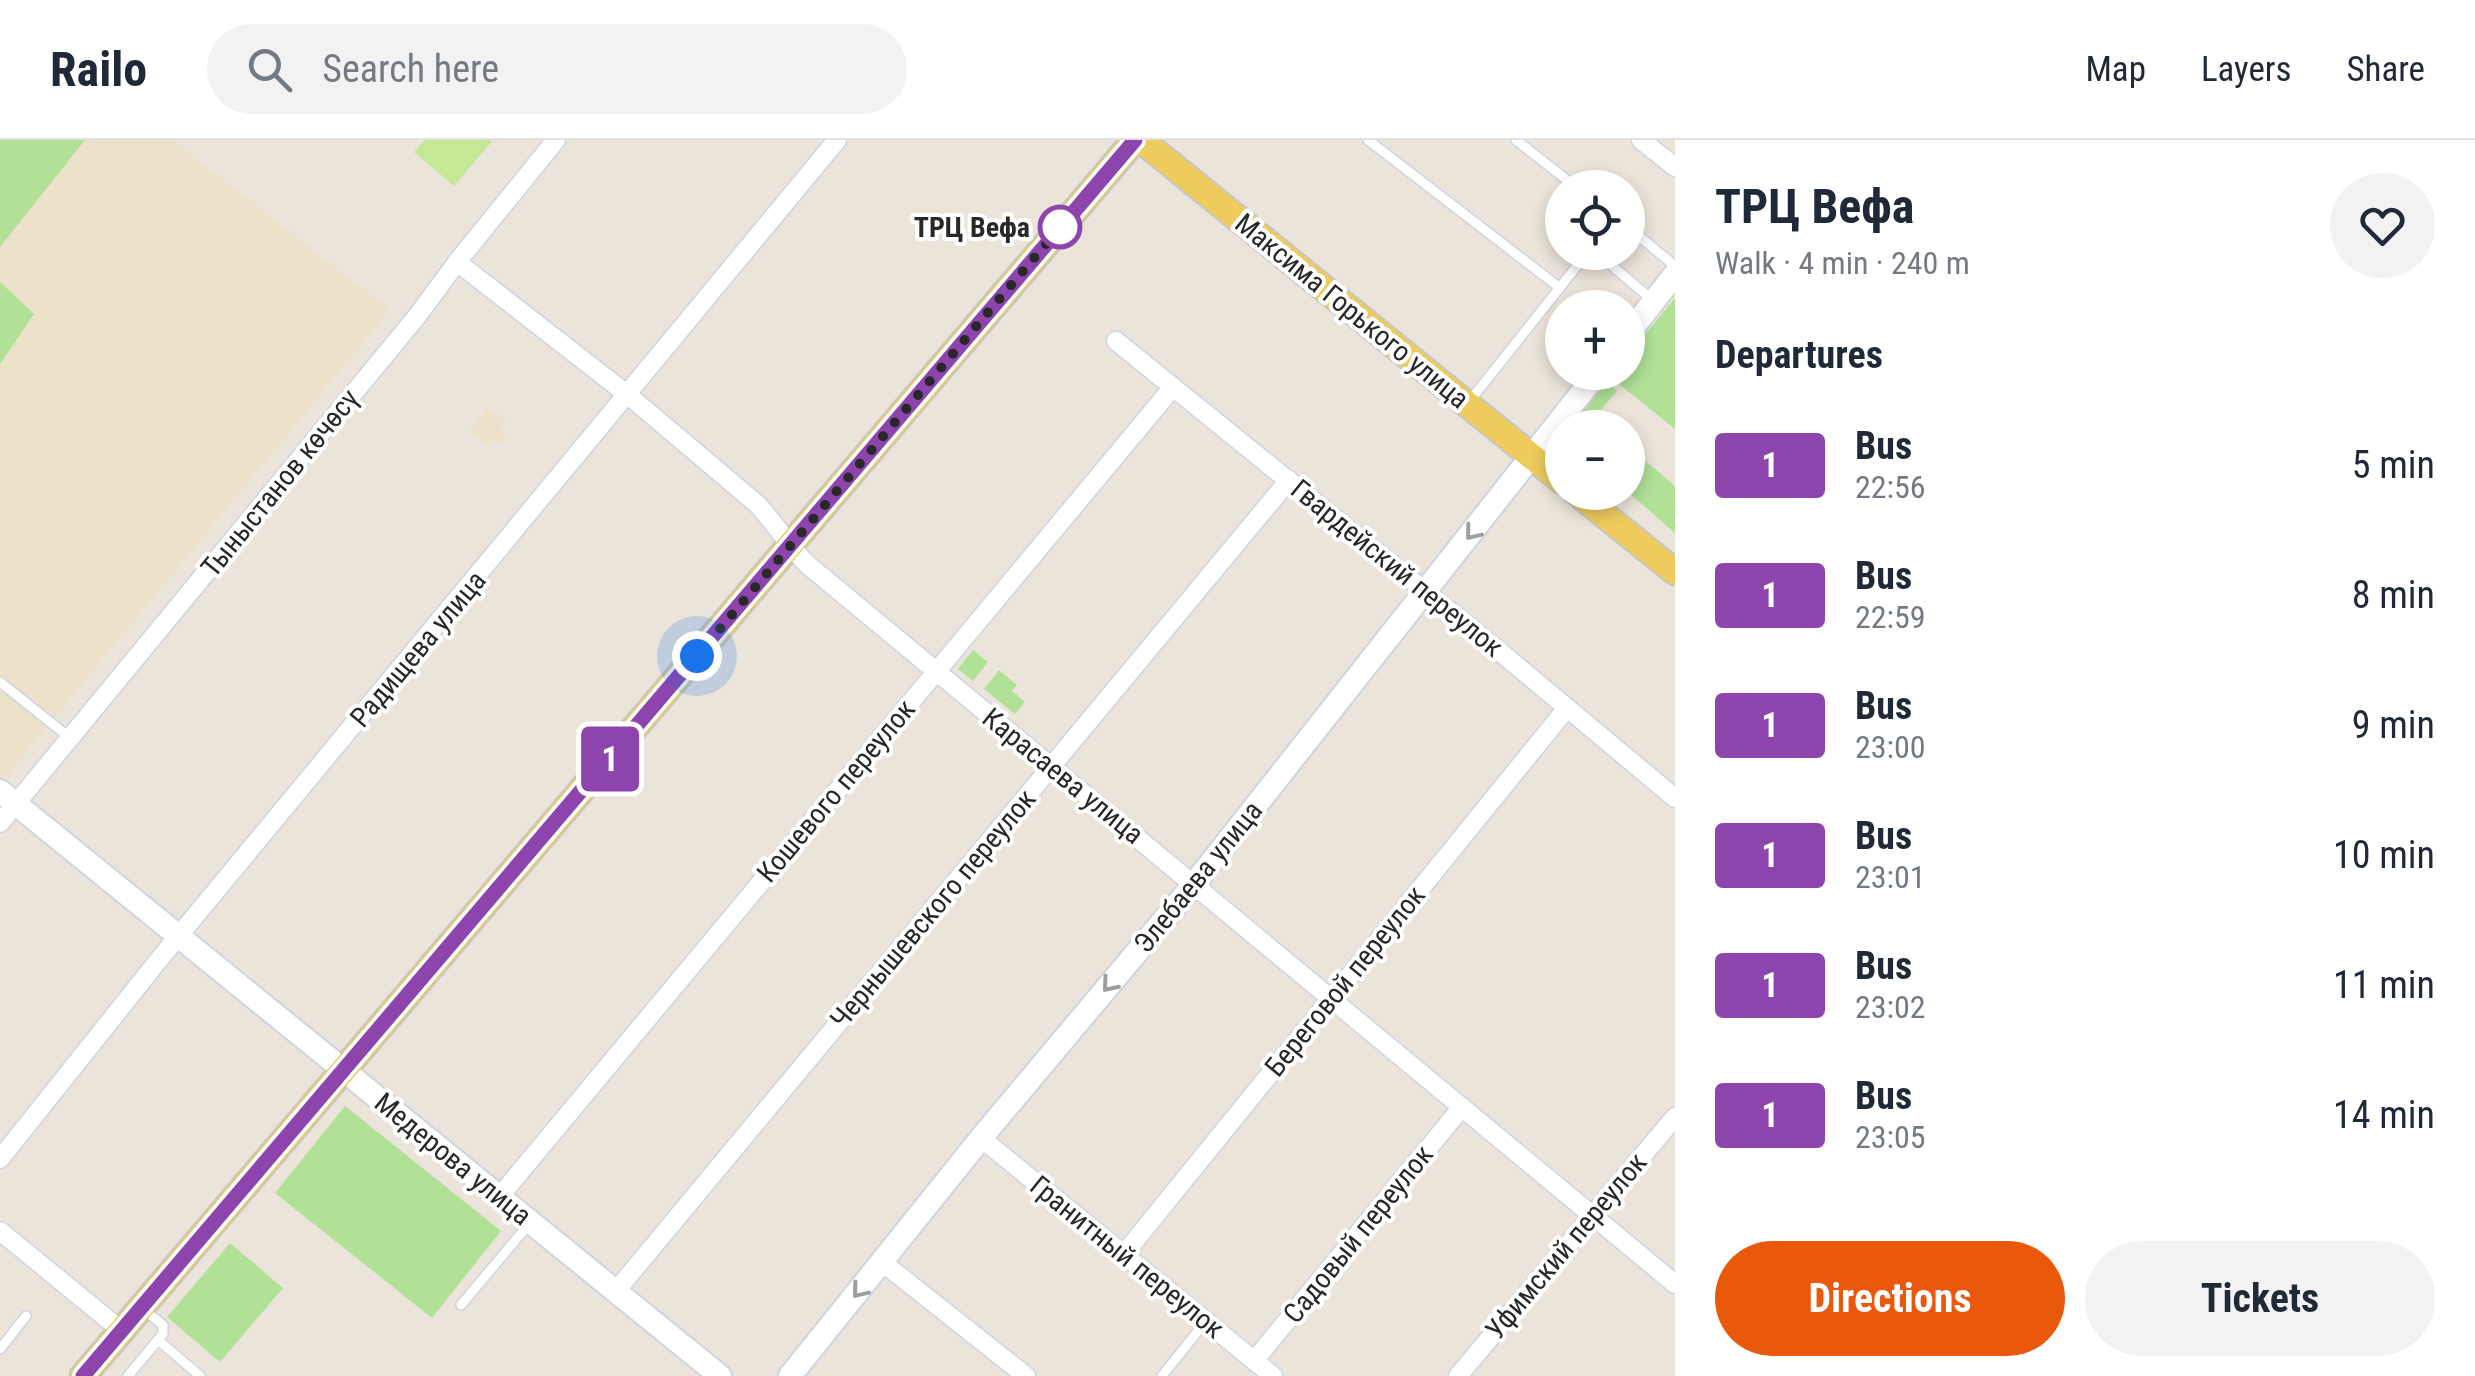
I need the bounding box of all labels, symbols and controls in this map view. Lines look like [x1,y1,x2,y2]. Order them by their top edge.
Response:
search box [207,24,907,114]
text: Railo [50,41,147,98]
icon: search [242,42,297,97]
text: Search here [322,47,499,91]
text: Map [2085,49,2146,90]
text: Layers [2201,49,2291,90]
text: Share [2346,49,2425,90]
map controls [1545,170,1645,510]
button: locate [1545,170,1645,270]
button: heart [2330,173,2435,278]
text: ТРЦ Вефа [1715,178,1914,235]
marker: ТРЦ Вефа [1039,206,1081,248]
street label: Максима Горького улица [1229,207,1475,415]
place label: ТРЦ Вефа [914,211,1030,244]
text: Walk · 4 min · 240 m [1715,244,1970,282]
button: + [1545,290,1645,390]
text: Departures [1715,333,1883,377]
street label: Тыныстанов көчөсү [194,383,366,583]
button: − [1545,410,1645,510]
text: Bus [1855,424,1912,468]
text: 5 min [2352,443,2435,487]
text: 1 [1761,445,1779,486]
text: 22:56 [1855,468,1926,506]
street label: Гвардейский переулок [1284,472,1510,664]
one-way arrow [1466,522,1484,540]
text: Bus [1855,554,1912,598]
street label: Радищева улица [343,564,493,734]
text: 8 min [2352,573,2435,617]
text: 1 [1761,575,1779,616]
text: 22:59 [1855,598,1926,636]
your location [672,631,722,681]
text: Bus [1855,684,1912,728]
street label: Кошевого переулок [750,693,922,889]
street label: Карасаева улица [976,701,1150,851]
text: 9 min [2352,703,2435,747]
text: 1 [1761,705,1779,746]
line badge: 1 [578,726,642,792]
text: 23:00 [1855,728,1926,766]
text: 1 [601,739,619,780]
street label: Чернышевского переулок [823,783,1043,1035]
street label: Элебаева улица [1127,795,1269,959]
text: Bus [1855,814,1912,858]
text: 10 min [2333,833,2435,877]
text: 1 [1761,835,1779,876]
text: 23:01 [1855,858,1926,896]
street label: Береговой переулок [1258,879,1432,1083]
text: Bus [1855,944,1912,988]
text: 11 min [2333,963,2435,1007]
text: 1 [1761,965,1779,1006]
one-way arrow [1103,974,1121,992]
text: 23:02 [1855,988,1926,1026]
text: Bus [1855,1074,1912,1118]
street label: Медерова улица [368,1086,538,1232]
text: 14 min [2333,1093,2435,1137]
text: 1 [1761,1095,1779,1136]
text: 23:05 [1855,1118,1926,1156]
street label: Садовый переулок [1276,1138,1440,1330]
street label: Уфимский переулок [1479,1146,1653,1346]
street label: Гранитный переулок [1024,1169,1230,1345]
button: Directions [1715,1241,2065,1356]
button: Tickets [2085,1241,2435,1356]
one-way arrow [853,1279,871,1297]

